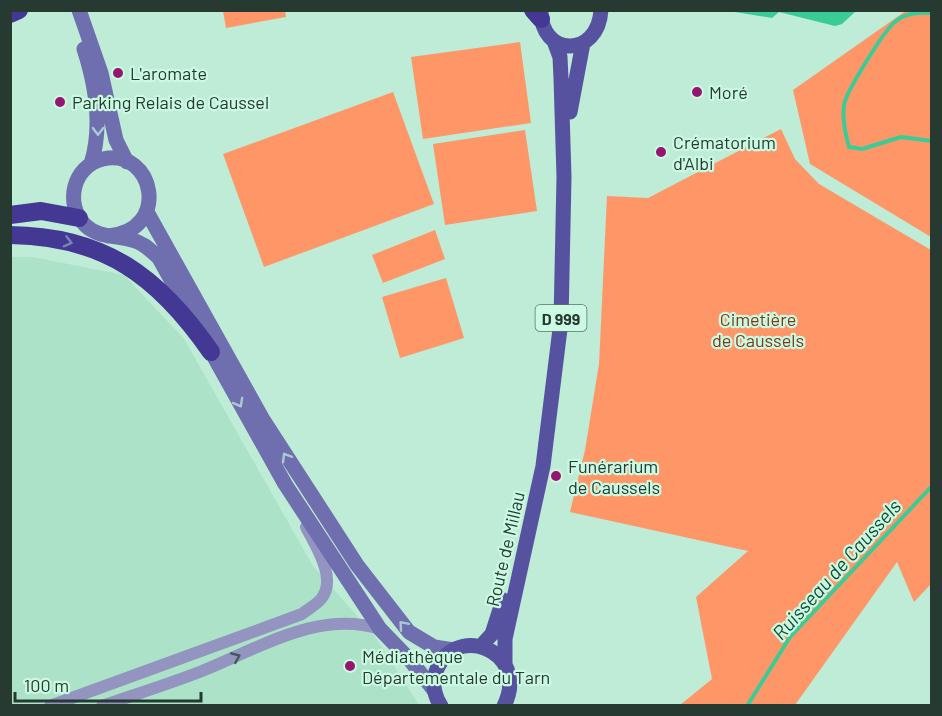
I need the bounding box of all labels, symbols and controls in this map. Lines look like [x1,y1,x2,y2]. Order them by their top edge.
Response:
place label: L'aromate [130,62,207,84]
marker: L'aromate [111,66,125,80]
place label: Moré [709,81,748,103]
marker: Moré [690,85,704,99]
place label: Parking Relais de Caussel [72,91,269,113]
marker: Parking Relais de Caussel [53,95,67,109]
one-way arrow [92,126,104,135]
place label: Crématorium d'Albi [673,131,776,174]
marker: Crématorium d'Albi [654,145,668,159]
one-way arrow [63,235,73,248]
road number: D 999 [536,305,586,331]
park label: Cimetière de Caussels [712,308,804,351]
one-way arrow [232,397,243,408]
one-way arrow [281,453,293,463]
place label: Funérarium de Caussels [568,455,660,498]
marker: Funérarium de Caussels [549,469,563,483]
street label: Route de Millau [481,489,529,609]
water label: Ruisseau de Caussels [767,494,905,644]
one-way arrow [400,621,411,632]
place label: Médiathèque Départementale du Tarn [362,645,550,688]
one-way arrow [230,652,241,664]
marker: Médiathèque Départementale du Tarn [343,659,357,673]
scale bar [15,665,201,703]
text: 100 m [24,674,69,696]

